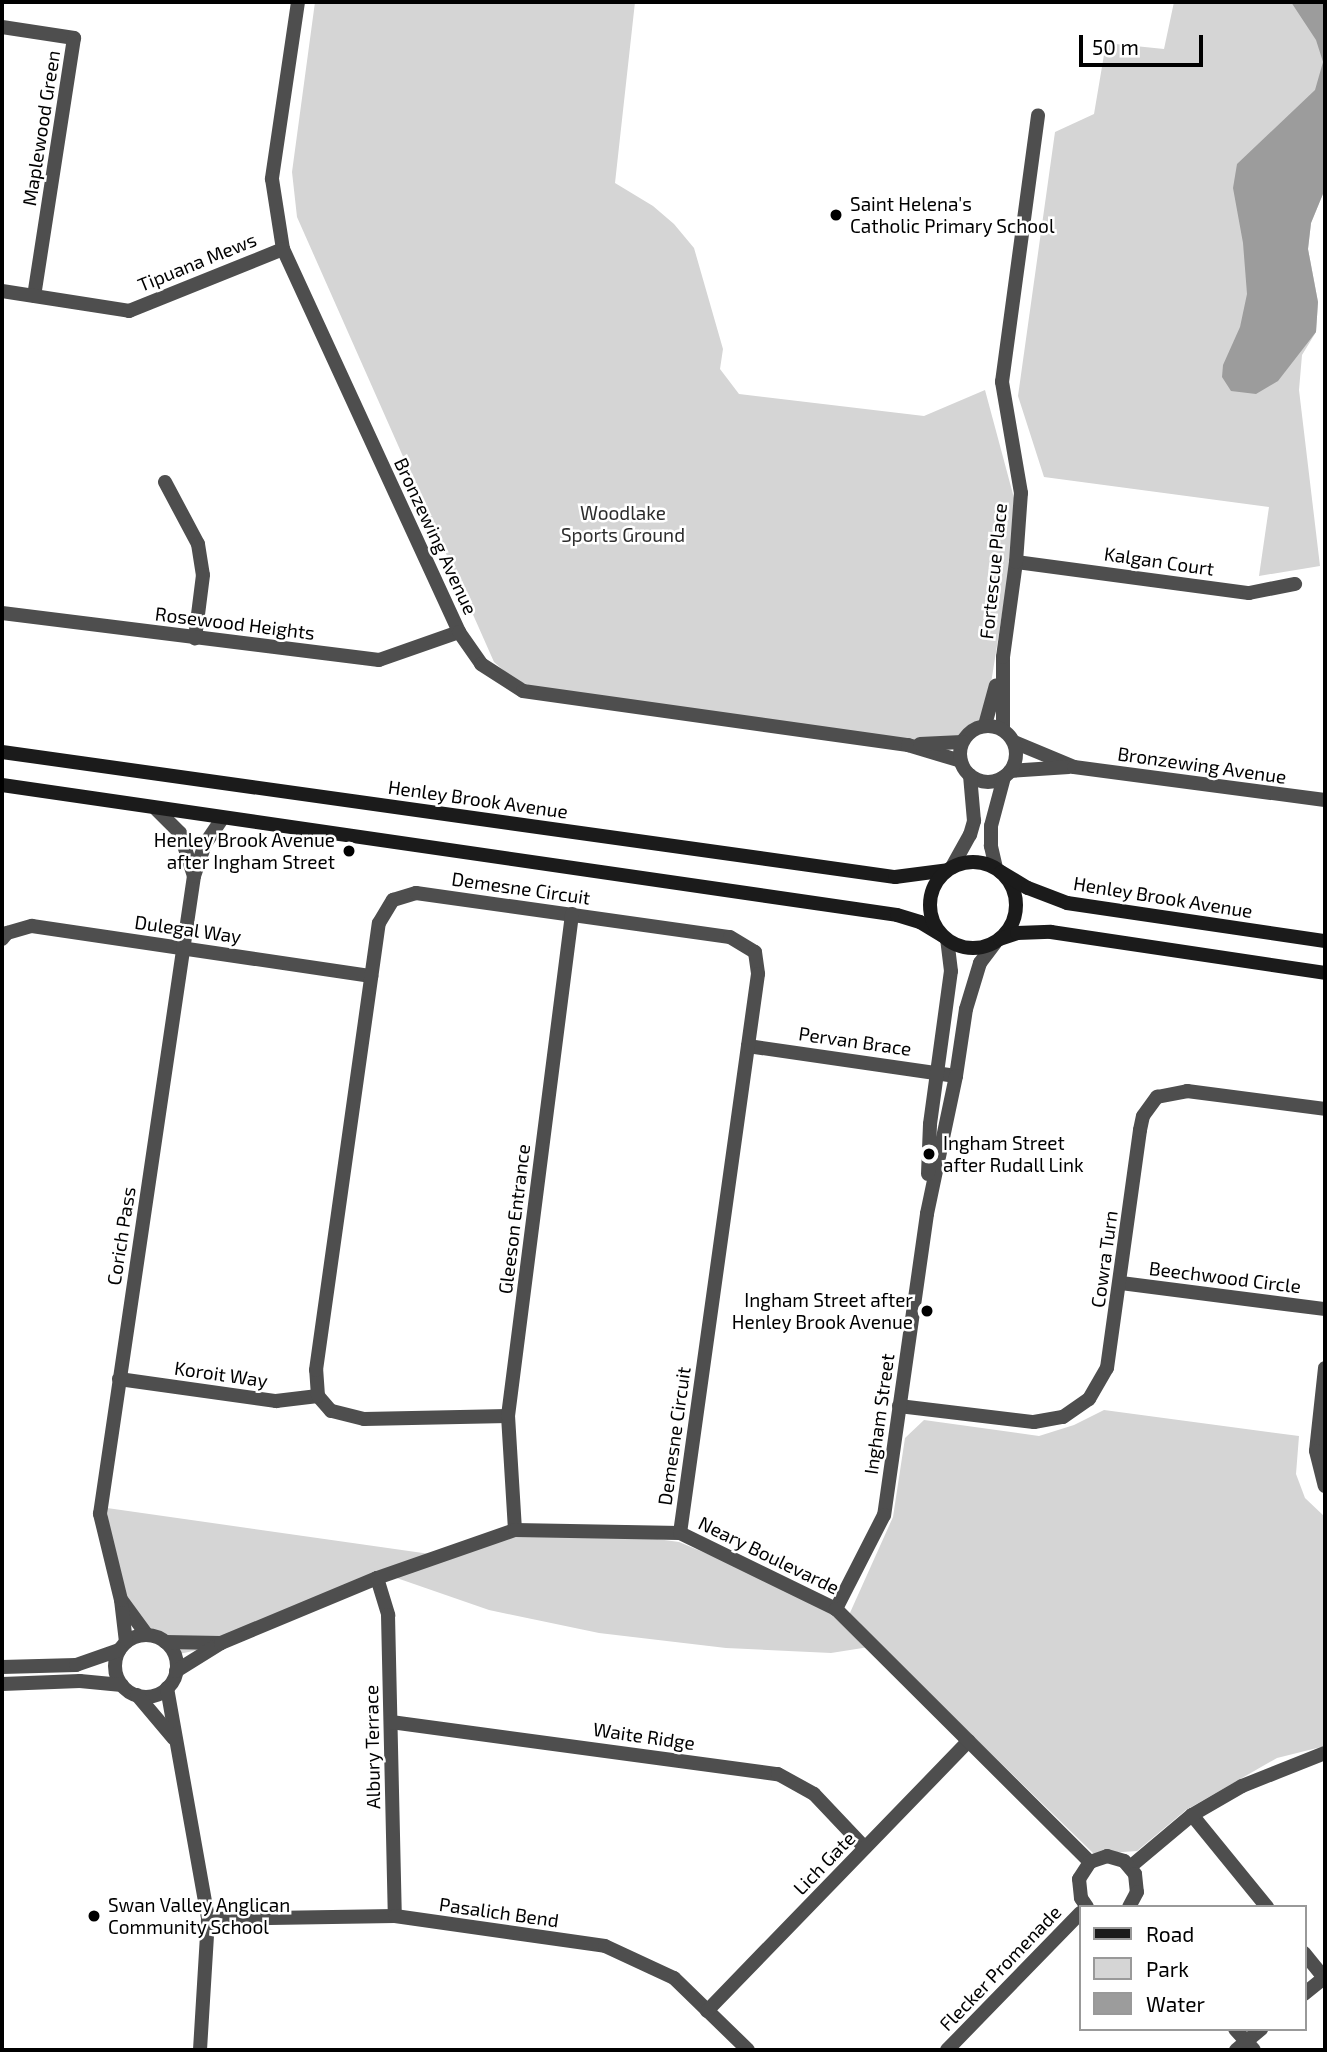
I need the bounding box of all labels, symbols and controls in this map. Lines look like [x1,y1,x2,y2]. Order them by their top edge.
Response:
scale bar [1082,21,1206,65]
text: 50 m [1092,34,1139,59]
street label: Maplewood Green [17,49,65,207]
place label: Saint Helena's Catholic Primary School [850,193,1055,237]
marker: Saint Helena's Catholic Primary School [828,207,844,223]
street label: Tipuana Mews [134,228,260,296]
street label: Bronzewing Avenue [390,454,482,618]
park label: Woodlake Sports Ground [561,502,685,546]
street label: Fortescue Place [975,502,1011,640]
street label: Kalgan Court [1103,542,1215,580]
street label: Rosewood Heights [154,602,316,644]
street label: Bronzewing Avenue [1116,742,1288,788]
street label: Henley Brook Avenue [386,775,570,823]
place label: Henley Brook Avenue after Ingham Street [153,829,335,873]
marker: Henley Brook Avenue after Ingham Street [341,843,357,859]
street label: Demesne Circuit [450,867,592,909]
street label: Henley Brook Avenue [1071,871,1255,923]
street label: Dulegal Way [133,910,243,948]
street label: Pervan Brace [797,1022,913,1060]
place label: Ingham Street after Rudall Link [943,1132,1085,1176]
street label: Gleeson Entrance [493,1143,535,1295]
marker: Ingham Street after Rudall Link [921,1146,937,1162]
street label: Corich Pass [102,1185,140,1287]
street label: Cowra Turn [1086,1209,1122,1309]
street label: Beechwood Circle [1148,1256,1302,1298]
place label: Ingham Street after Henley Brook Avenue [731,1289,913,1333]
marker: Ingham Street after Henley Brook Avenue [919,1303,935,1319]
street label: Ingham Street [859,1352,899,1476]
street label: Koroit Way [173,1356,269,1392]
street label: Demesne Circuit [653,1365,695,1507]
street label: Neary Boulevarde [695,1511,843,1599]
street label: Albury Terrace [360,1684,384,1810]
street label: Waite Ridge [592,1718,696,1754]
street label: Lich Gate [788,1827,860,1899]
street label: Pasalich Bend [438,1892,560,1932]
place label: Swan Valley Anglican Community School [108,1894,292,1938]
street label: Flecker Promenade [934,1901,1066,2035]
legend [1078,1905,1306,2031]
marker: Swan Valley Anglican Community School [86,1908,102,1924]
text: Road [1146,1921,1194,1946]
text: Park [1146,1956,1189,1981]
text: Water [1146,1991,1205,2016]

